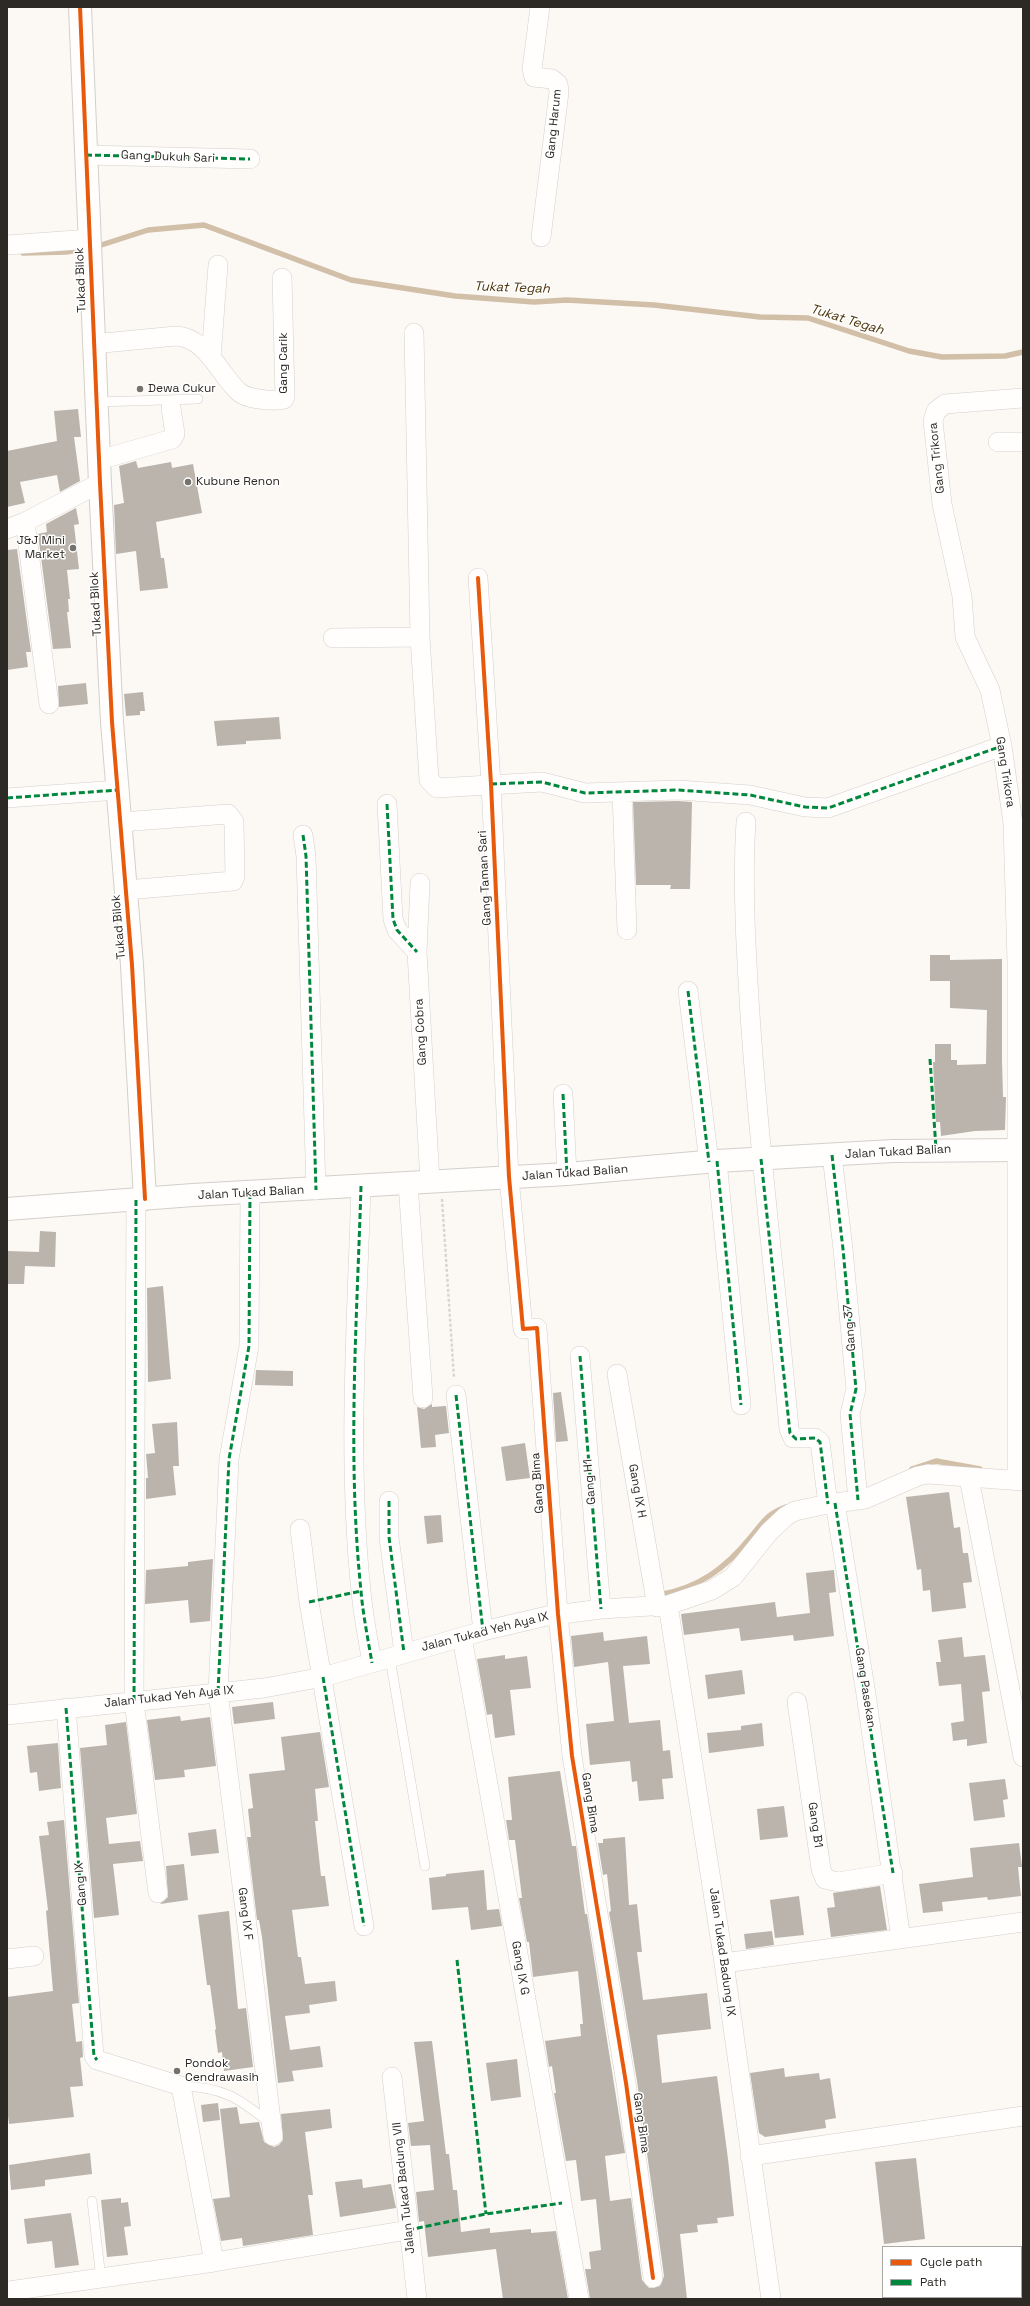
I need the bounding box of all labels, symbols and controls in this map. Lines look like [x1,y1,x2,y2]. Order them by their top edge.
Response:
street label: Gang Harum [543,88,565,160]
street label: Gang Dukuh Sari [121,148,215,166]
street label: Tukad Bilok [73,247,89,313]
water label: Tukat Tegah [474,279,550,297]
water label: Tukat Tegah [809,301,885,339]
street label: Gang Carik [277,332,291,394]
place label: Dewa Cukur [148,382,216,396]
marker: Dewa Cukur [135,384,145,394]
street label: Gang Trikora [926,422,948,494]
place label: Kubune Renon [196,475,280,489]
marker: Kubune Renon [183,477,193,487]
place label: J&J Mini Market [17,534,65,562]
marker: J&J Mini Market [68,543,78,553]
street label: Tukad Bilok [87,571,105,637]
street label: Gang Trikora [992,736,1018,808]
street label: Gang Taman Sari [475,830,495,926]
street label: Tukad Bilok [109,894,129,960]
street label: Gang Cobra [412,998,430,1066]
street label: Jalan Tukad Balian [845,1142,951,1162]
street label: Jalan Tukad Balian [521,1162,629,1184]
street label: Jalan Tukad Balian [198,1183,304,1203]
street label: Gang 37 [841,1304,859,1352]
street label: Gang Bima [529,1452,547,1514]
street label: Gang H1 [581,1459,599,1505]
street label: Gang IX H [625,1463,649,1519]
street label: Jalan Tukad Yeh Aya IX [420,1609,550,1655]
street label: Gang Pasekan [852,1647,878,1729]
street label: Jalan Tukad Yeh Aya IX [103,1683,235,1711]
street label: Gang Bima [578,1772,602,1834]
street label: Gang B1 [805,1801,825,1849]
street label: Gang IX [72,1862,90,1906]
street label: Gang IX F [235,1887,255,1941]
street label: Jalan Tukad Badung IX [706,1887,738,2017]
street label: Gang IX G [508,1940,532,1996]
place label: Pondok Cendrawasih [185,2057,259,2085]
marker: Pondok Cendrawasih [172,2066,182,2076]
street label: Gang Bima [630,2092,652,2154]
street label: Jalan Tukad Badung VII [390,2121,418,2255]
legend [882,2246,1022,2298]
text: Cycle path [920,2254,982,2270]
text: Path [920,2274,946,2290]

